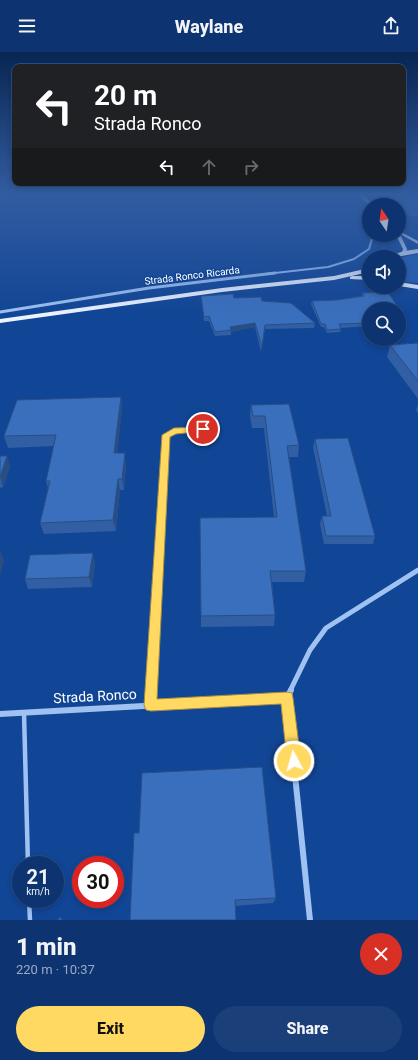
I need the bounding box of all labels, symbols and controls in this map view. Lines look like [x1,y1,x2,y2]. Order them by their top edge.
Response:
icon: menu [16,15,38,37]
icon: share [380,15,402,37]
text: Waylane [175,16,243,37]
text: 20 m [94,79,157,112]
icon: left [28,80,80,132]
text: Strada Ronco [94,113,202,134]
icon: left [156,156,178,178]
icon: ahead [198,156,220,178]
icon: right [240,156,262,178]
north arrow [362,198,406,242]
map controls [362,198,406,346]
button: sound [362,250,406,294]
street label: Strada Ronco Ricarda [144,264,240,287]
button: search [362,302,406,346]
pin [186,412,220,446]
icon: arrive [192,418,214,440]
street label: Strada Ronco [53,686,137,706]
position arrow [273,740,315,782]
speed limit sign: 30 [72,856,124,908]
text: 21 [27,865,49,889]
text: km/h [26,886,50,897]
text: 1 min [16,933,77,961]
button: close [360,933,402,975]
text: 220 m · 10:37 [16,962,95,977]
button: Exit [16,1006,205,1052]
button: Share [213,1006,402,1052]

